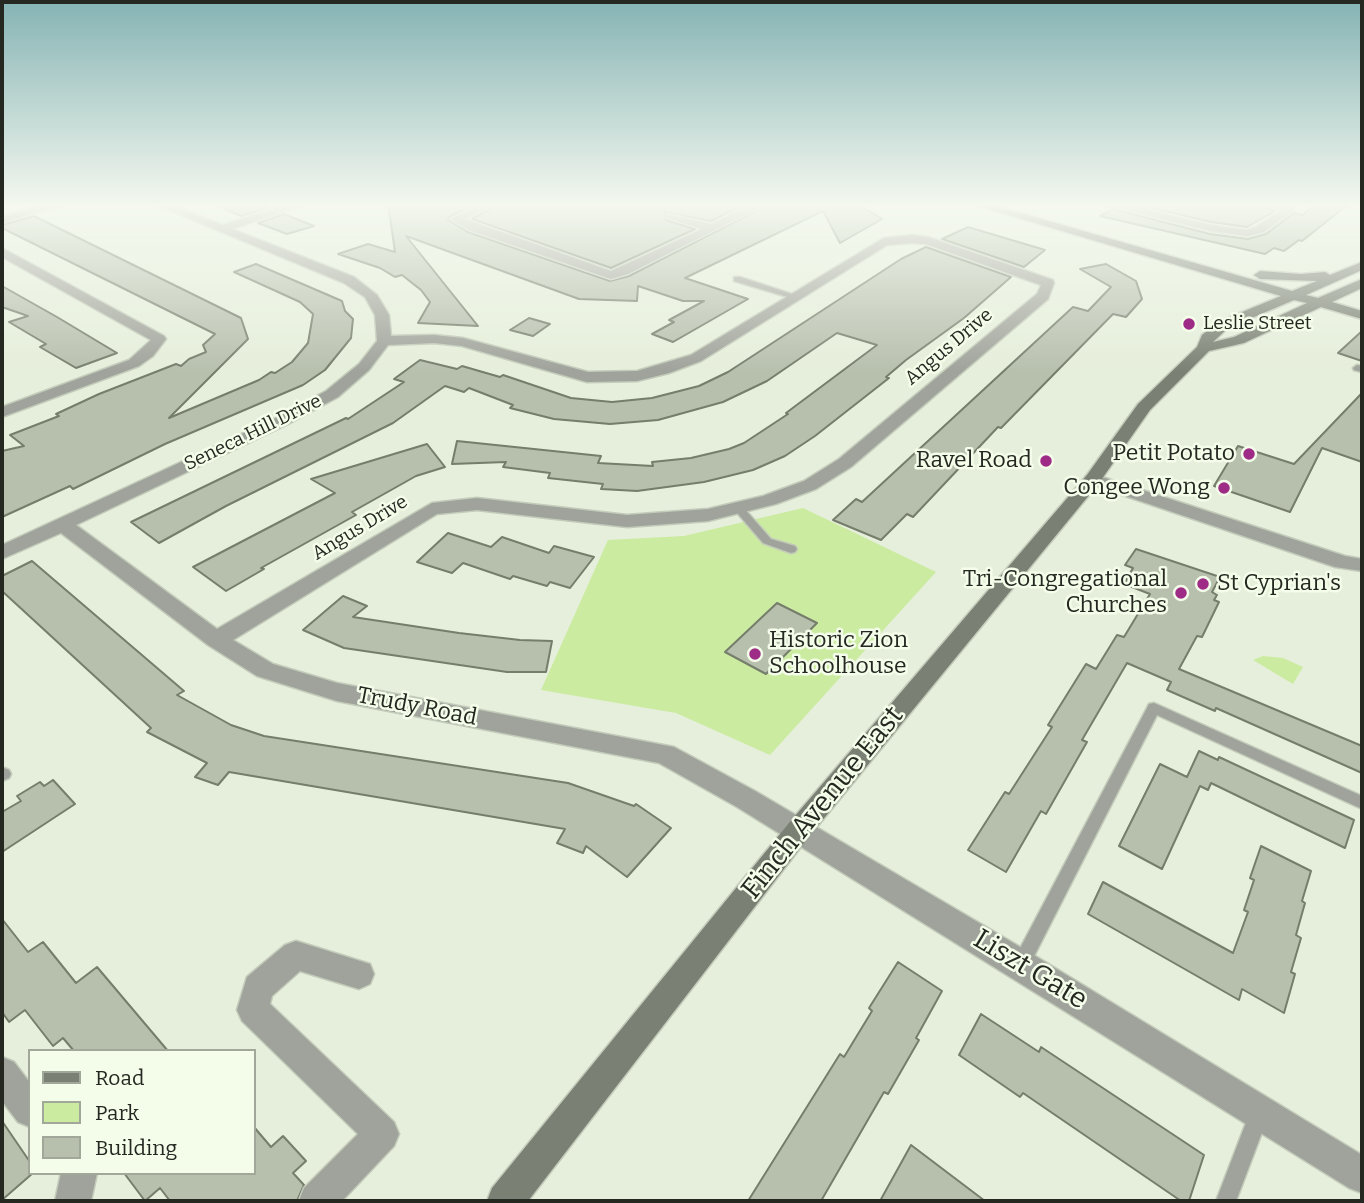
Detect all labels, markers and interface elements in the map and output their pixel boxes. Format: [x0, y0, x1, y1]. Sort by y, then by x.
street label: Angus Drive [901, 304, 997, 390]
place label: Leslie Street [1203, 313, 1312, 335]
marker: Leslie Street [1181, 316, 1197, 332]
street label: Seneca Hill Drive [181, 390, 325, 476]
place label: Petit Potato [1113, 440, 1235, 468]
marker: Petit Potato [1241, 446, 1257, 462]
place label: Ravel Road [916, 447, 1032, 475]
marker: Ravel Road [1038, 453, 1054, 469]
place label: Congee Wong [1063, 474, 1210, 502]
marker: Congee Wong [1216, 480, 1232, 496]
street label: Angus Drive [308, 491, 412, 565]
place label: Tri-Congregational Churches [963, 566, 1167, 620]
place label: St Cyprian's [1217, 570, 1341, 598]
marker: St Cyprian's [1195, 576, 1211, 592]
marker: Tri-Congregational Churches [1173, 585, 1189, 601]
place label: Historic Zion Schoolhouse [769, 627, 908, 681]
marker: Historic Zion Schoolhouse [747, 646, 763, 662]
street label: Trudy Road [355, 682, 479, 732]
street label: Finch Avenue East [735, 700, 911, 906]
street label: Liszt Gate [967, 923, 1093, 1017]
legend [28, 1049, 256, 1175]
text: Road [95, 1065, 144, 1091]
text: Park [95, 1100, 139, 1126]
text: Building [95, 1135, 177, 1161]

